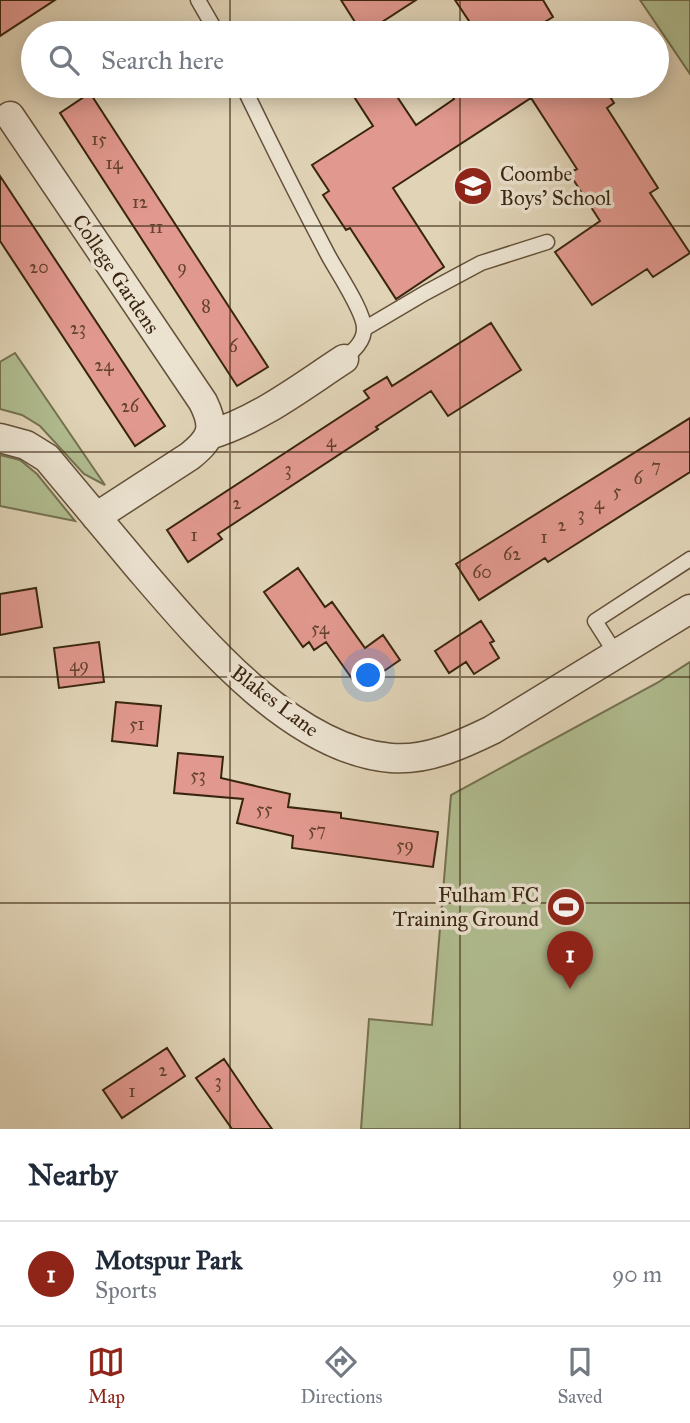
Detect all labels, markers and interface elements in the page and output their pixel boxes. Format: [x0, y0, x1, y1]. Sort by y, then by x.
search box [21, 21, 669, 98]
icon: search [45, 41, 83, 79]
text: Search here [101, 44, 224, 76]
house number: 15 [91, 128, 107, 150]
house number: 14 [105, 152, 124, 174]
place label: Coombe Boys' School [500, 161, 612, 211]
school or university icon: Coombe Boys' School [452, 165, 494, 207]
house number: 12 [132, 191, 148, 213]
street label: College Gardens [67, 209, 165, 339]
house number: 11 [149, 216, 163, 238]
house number: 20 [29, 256, 49, 278]
house number: 9 [177, 256, 187, 278]
house number: 8 [201, 295, 211, 317]
house number: 23 [70, 317, 86, 339]
house number: 6 [228, 335, 238, 357]
house number: 24 [95, 354, 114, 376]
house number: 26 [121, 395, 140, 417]
house number: 4 [326, 430, 337, 452]
house number: 7 [651, 455, 661, 477]
house number: 3 [284, 458, 292, 480]
house number: 6 [633, 467, 643, 489]
house number: 5 [613, 480, 622, 502]
house number: 2 [233, 492, 242, 514]
house number: 4 [594, 492, 605, 514]
house number: 3 [577, 503, 585, 525]
house number: 2 [558, 514, 567, 536]
house number: 1 [190, 524, 198, 546]
house number: 1 [540, 526, 548, 548]
house number: 62 [503, 543, 521, 565]
house number: 60 [472, 561, 492, 583]
house number: 54 [311, 617, 330, 639]
house number: 49 [69, 654, 89, 676]
your location [351, 658, 385, 692]
street label: Blakes Lane [226, 659, 324, 743]
house number: 51 [129, 713, 145, 735]
house number: 53 [190, 764, 206, 786]
house number: 55 [256, 798, 273, 820]
house number: 57 [308, 819, 326, 841]
house number: 59 [396, 834, 414, 856]
place label: Fulham FC Training Ground [393, 882, 539, 932]
sports icon: Fulham FC Training Ground [545, 886, 587, 928]
pin: 1 [547, 931, 593, 989]
house number: 2 [159, 1059, 168, 1081]
house number: 3 [214, 1070, 222, 1092]
house number: 1 [128, 1080, 136, 1102]
text: Nearby [28, 1157, 118, 1193]
text: Motspur Park [95, 1244, 243, 1276]
text: 1 [46, 1260, 56, 1288]
text: 90 m [612, 1260, 662, 1288]
text: Sports [95, 1276, 157, 1304]
tab: Map [87, 1343, 125, 1408]
tab: Directions [300, 1343, 382, 1408]
tab: Saved [557, 1343, 603, 1408]

